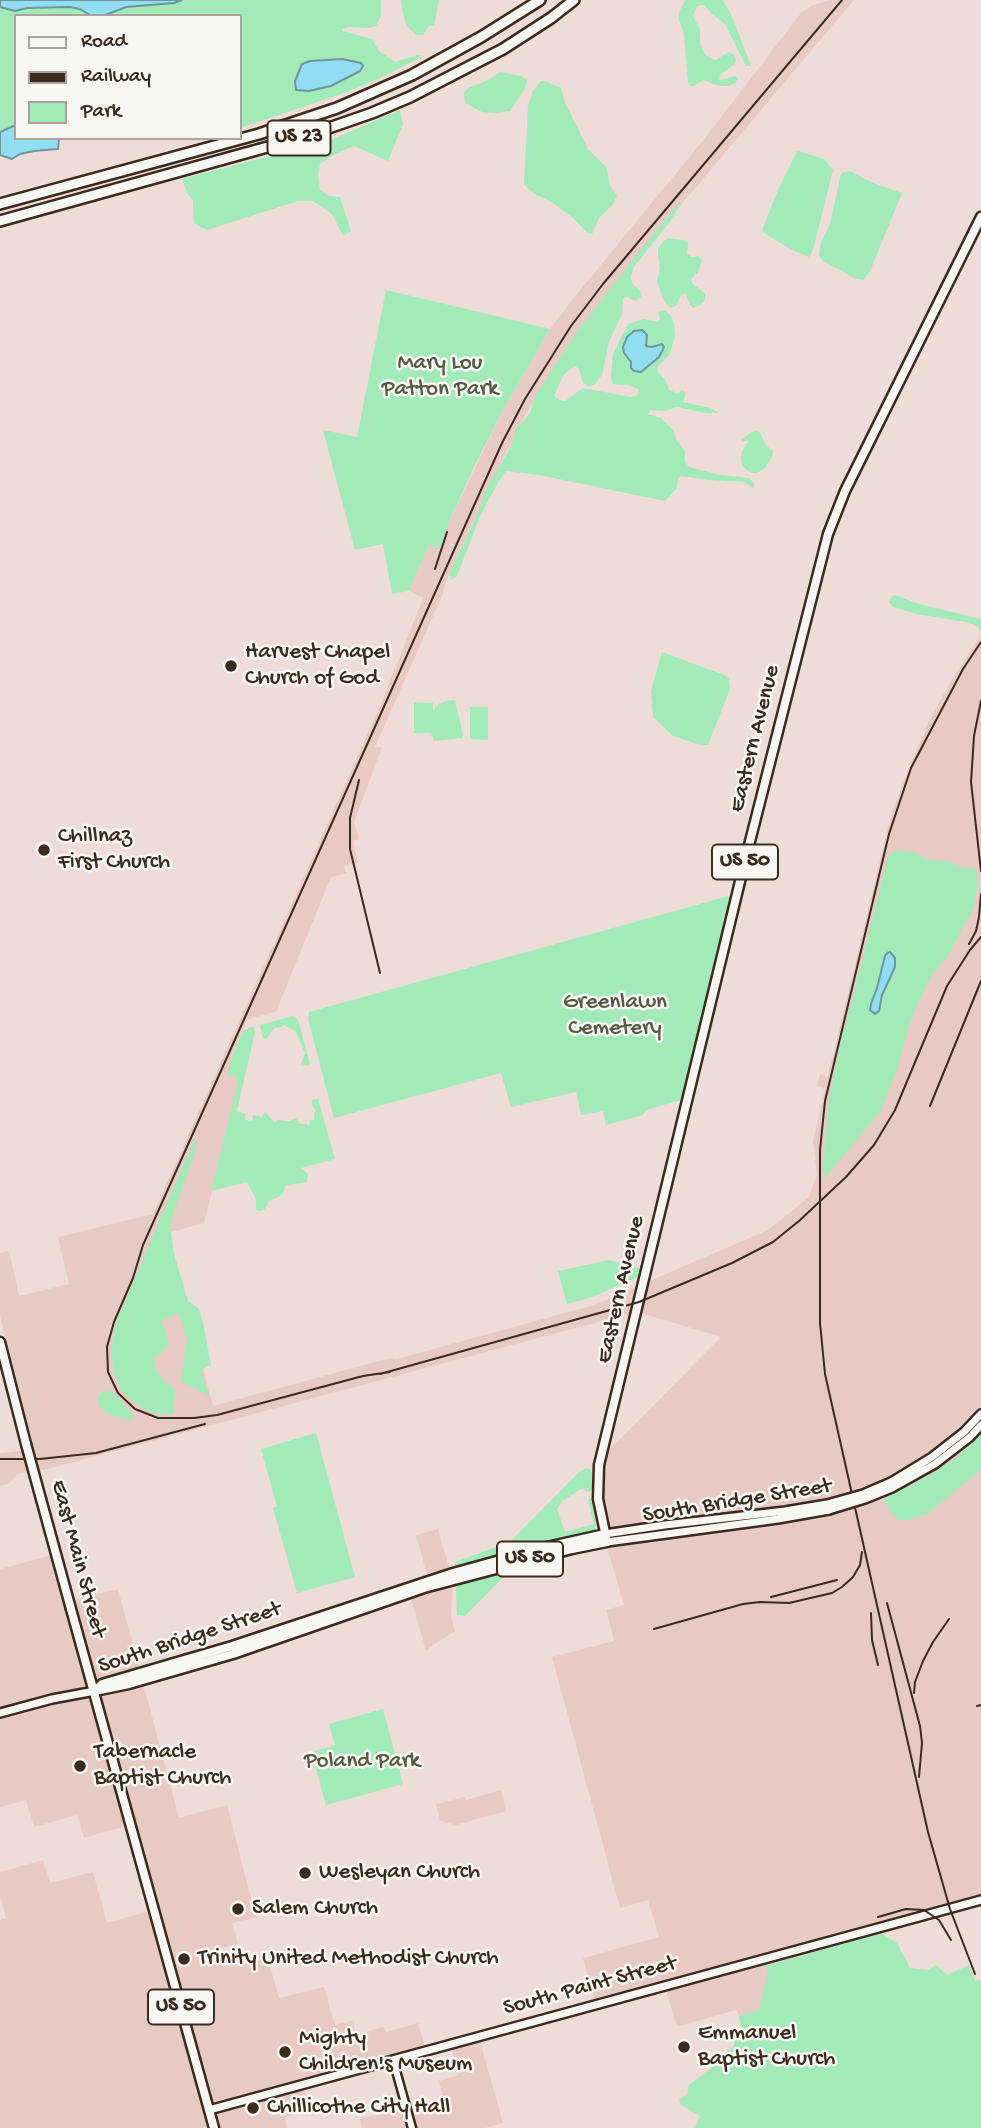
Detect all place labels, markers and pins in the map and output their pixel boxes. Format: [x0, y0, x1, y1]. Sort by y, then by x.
place label: Harvest Chapel Church of God [245, 639, 390, 693]
marker: Harvest Chapel Church of God [223, 658, 239, 674]
place label: Chillnaz First Church [58, 823, 170, 877]
marker: Chillnaz First Church [36, 842, 52, 858]
place label: Tabernacle Baptist Church [94, 1739, 231, 1793]
marker: Tabernacle Baptist Church [72, 1758, 88, 1774]
place label: Wesleyan Church [319, 1859, 480, 1887]
marker: Wesleyan Church [297, 1865, 313, 1881]
place label: Salem Church [252, 1895, 378, 1923]
marker: Salem Church [230, 1901, 246, 1917]
place label: Trinity United Methodist Church [198, 1945, 499, 1973]
marker: Trinity United Methodist Church [176, 1951, 192, 1967]
place label: Emmanuel Baptist Church [698, 2020, 835, 2074]
place label: Mighty Children's Museum [299, 2025, 472, 2079]
marker: Emmanuel Baptist Church [676, 2039, 692, 2055]
marker: Mighty Children's Museum [277, 2044, 293, 2060]
place label: Chillicothe City Hall [267, 2094, 450, 2122]
marker: Chillicothe City Hall [245, 2100, 261, 2116]

